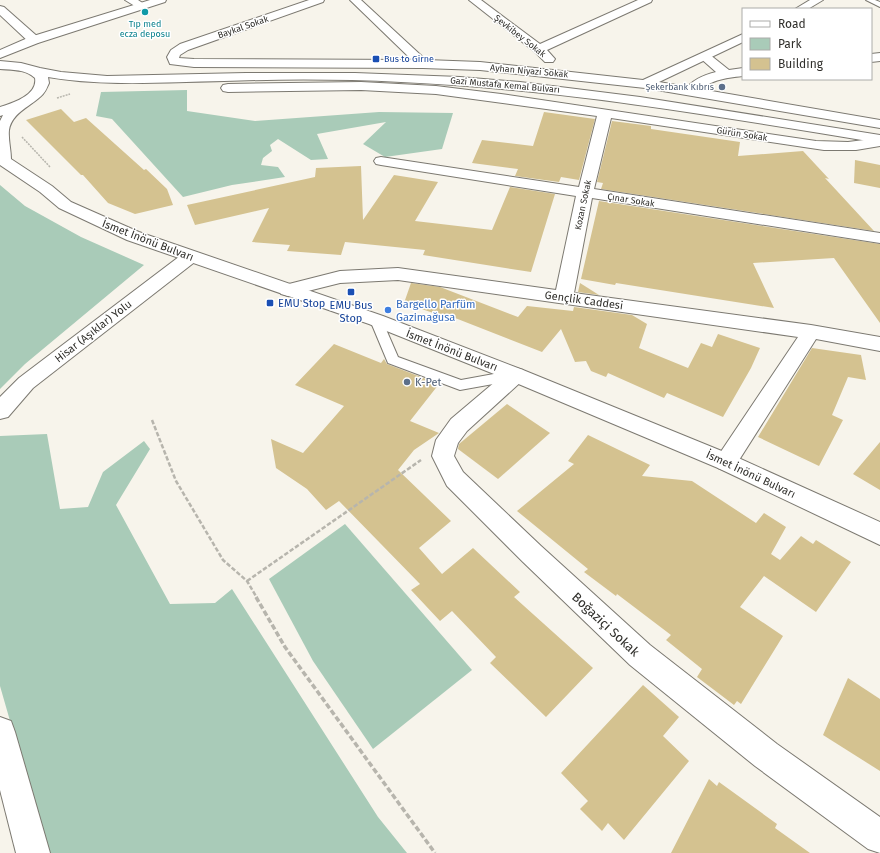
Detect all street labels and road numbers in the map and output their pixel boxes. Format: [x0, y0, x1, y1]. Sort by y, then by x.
street label: Şevkibey Sokak [492, 13, 548, 59]
street label: Baykal Sokak [216, 14, 270, 40]
street label: Ayhan Niyazi Sokak [490, 63, 569, 79]
street label: Gazi Mustafa Kemal Bulvarı [450, 75, 560, 95]
street label: Gürün Sokak [716, 125, 769, 143]
street label: Kozan Sokak [573, 179, 593, 231]
street label: Çınar Sokak [607, 191, 656, 210]
street label: İsmet İnönü Bulvarı [100, 216, 196, 264]
street label: Gençlik Caddesi [544, 289, 624, 312]
street label: Hisar (Aşıklar) Yolu [52, 297, 134, 365]
street label: İsmet İnönü Bulvarı [404, 326, 500, 374]
street label: İsmet İnönü Bulvarı [704, 447, 798, 501]
street label: Boğaziçi Sokak [569, 589, 643, 660]

